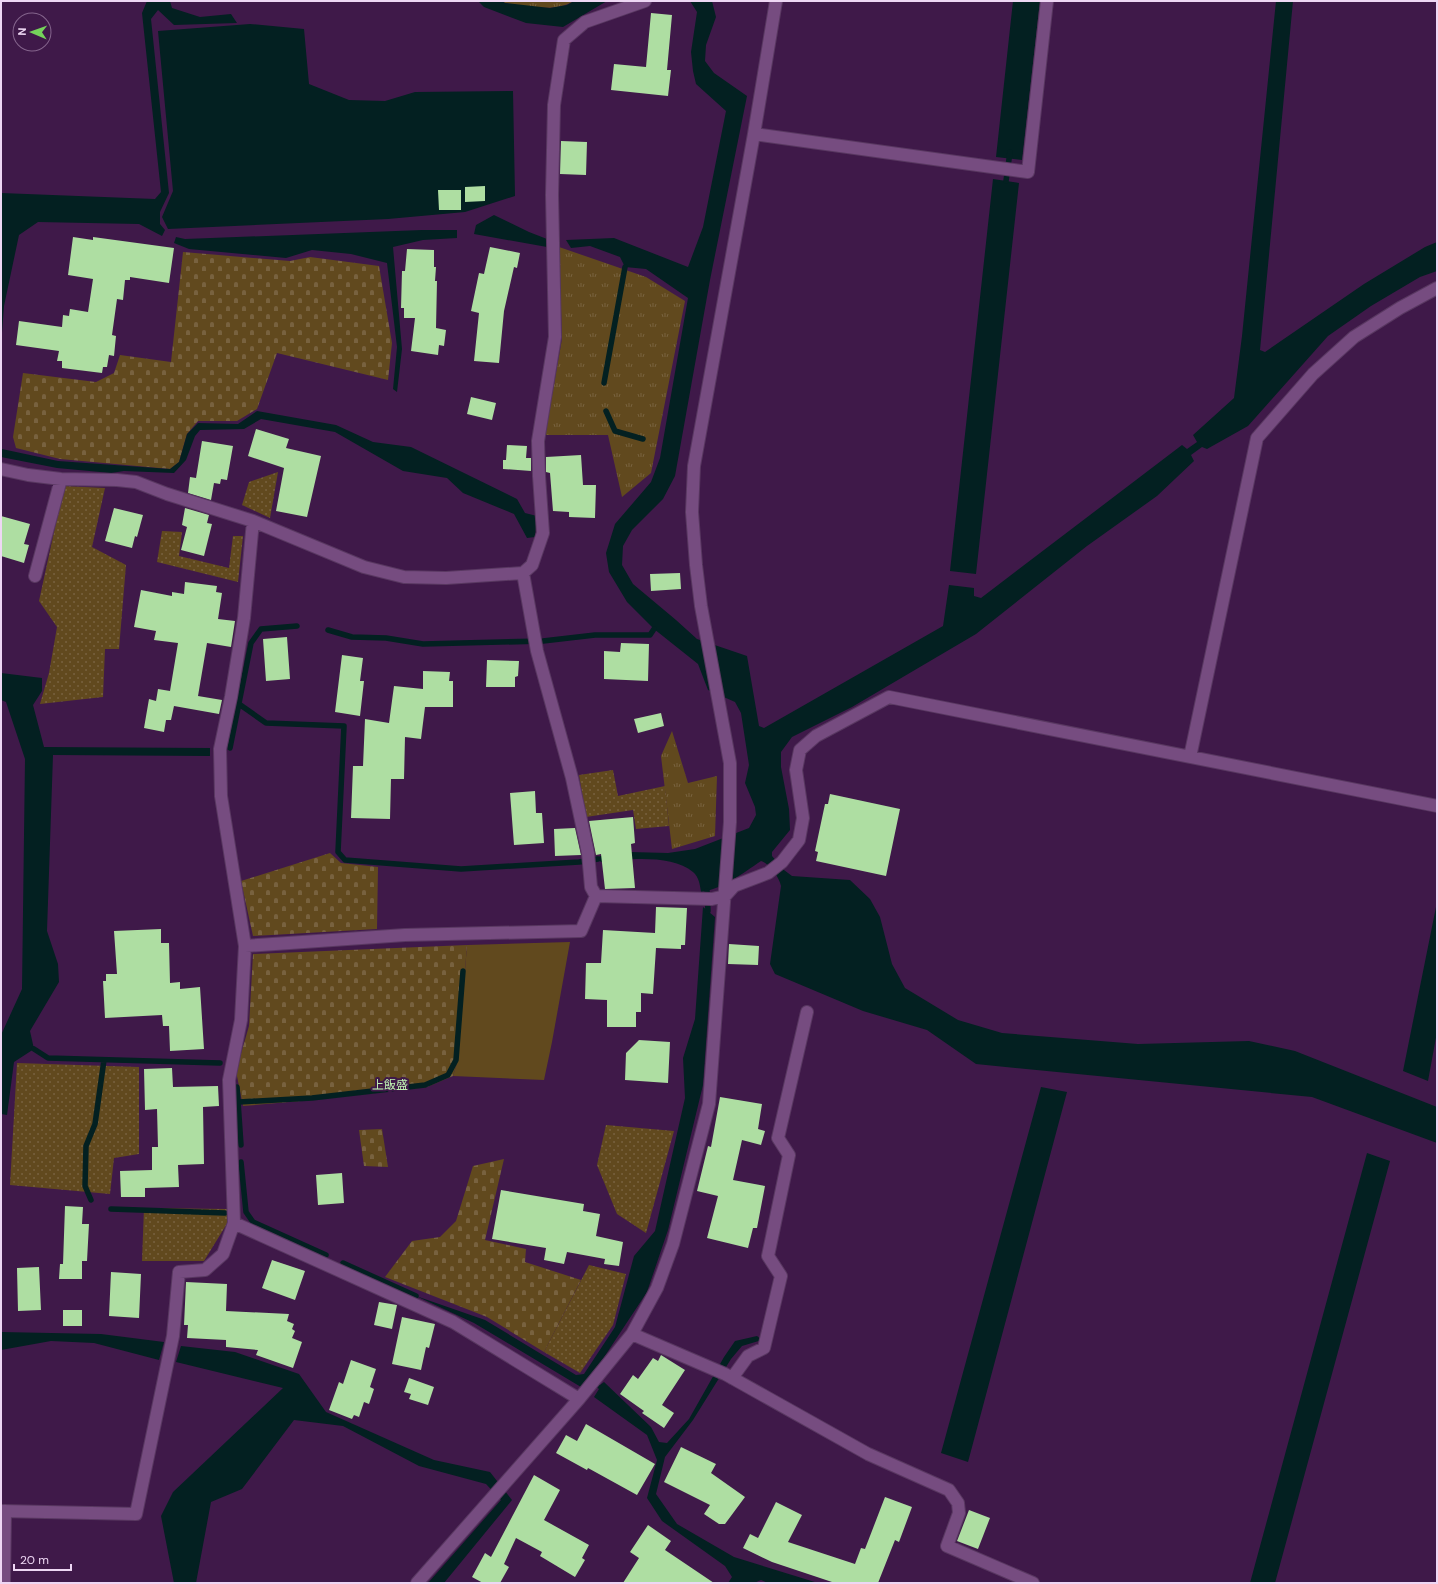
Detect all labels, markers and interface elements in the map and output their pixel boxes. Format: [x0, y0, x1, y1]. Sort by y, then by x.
north arrow [12, 12, 52, 52]
text: N [15, 27, 29, 36]
district label: 上飯盛 [372, 1077, 408, 1093]
scale bar [14, 1546, 71, 1572]
text: 20 m [20, 1552, 49, 1568]

